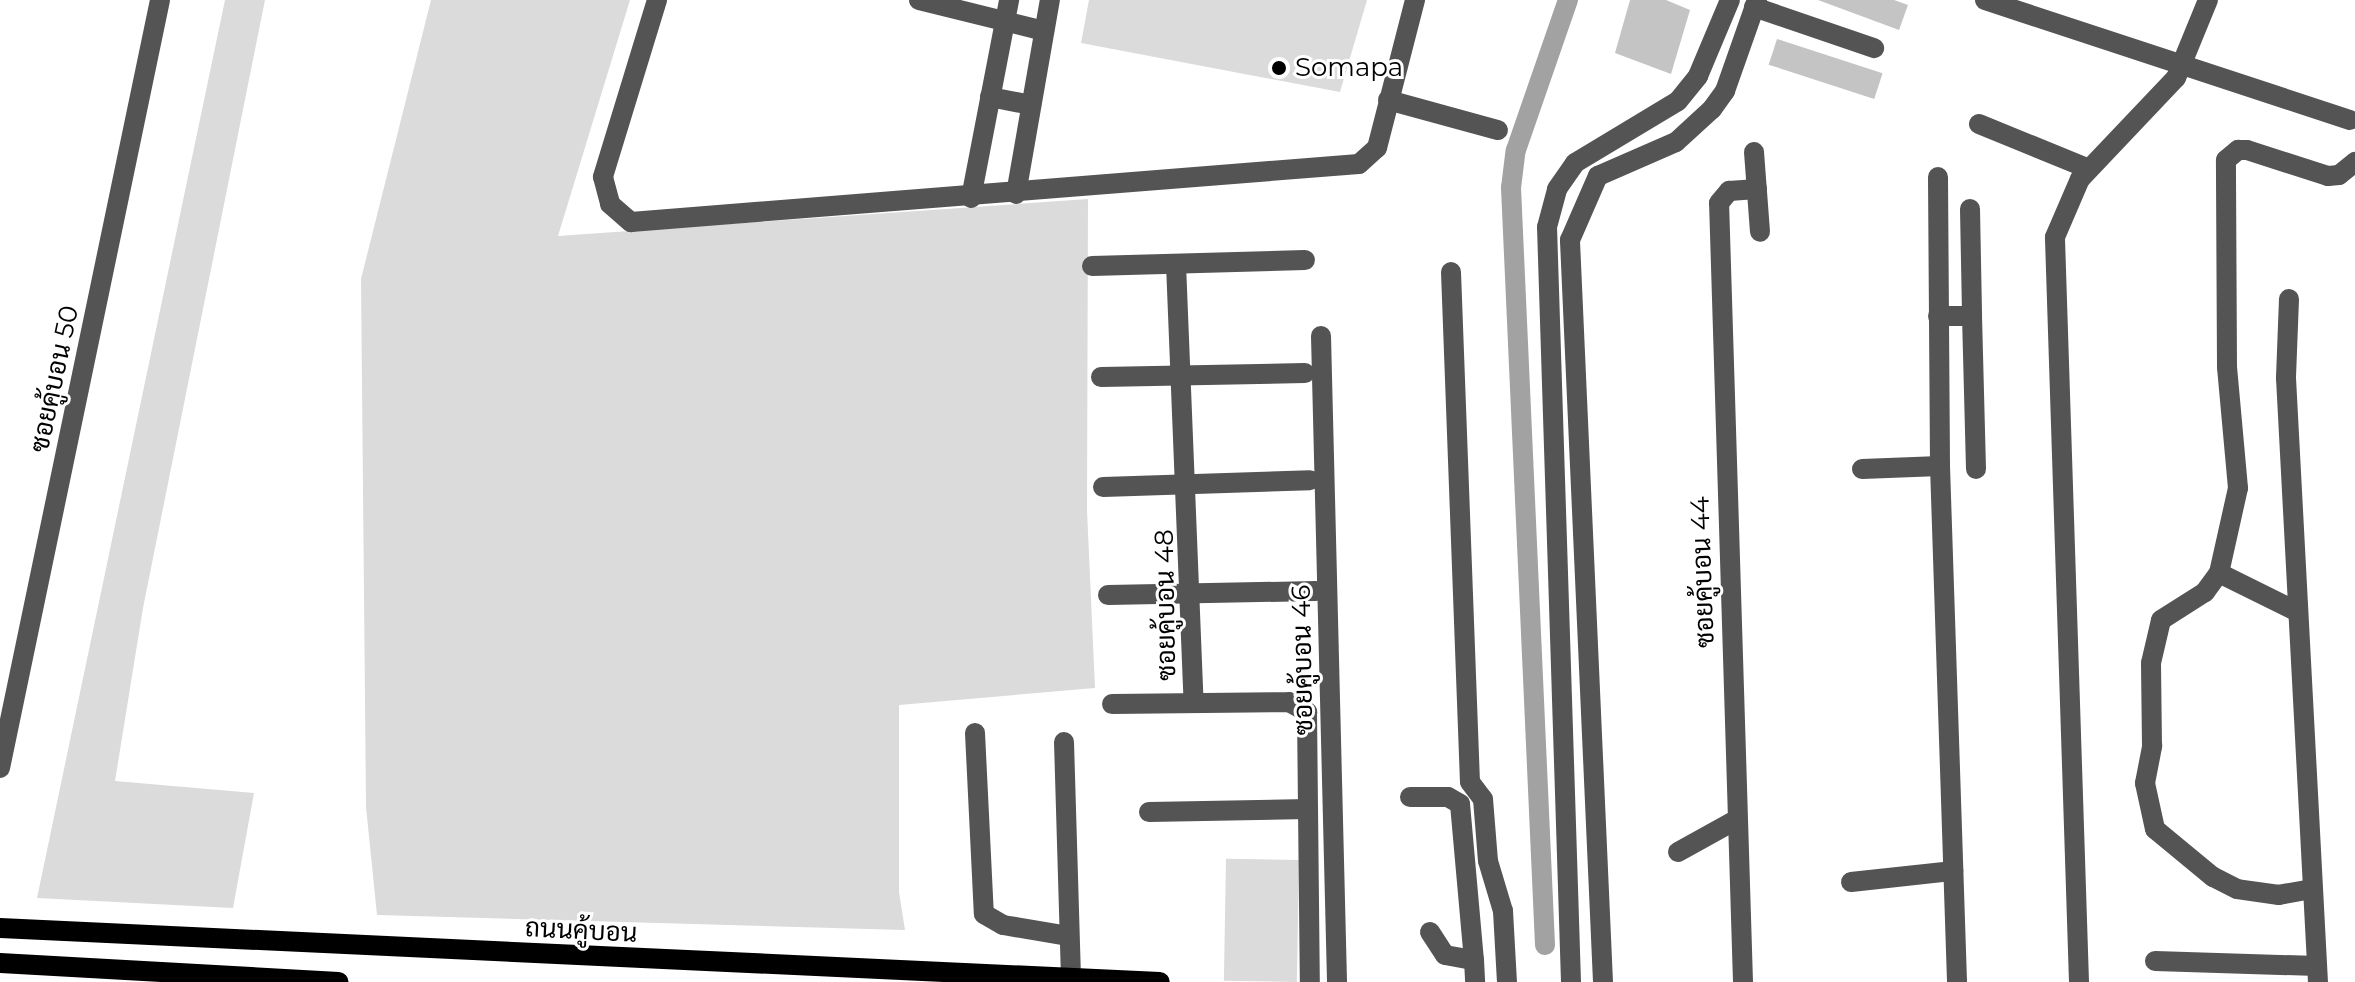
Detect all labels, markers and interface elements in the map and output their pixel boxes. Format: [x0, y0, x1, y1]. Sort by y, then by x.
place label: Somapa [1295, 52, 1403, 84]
marker: Somapa [1270, 59, 1288, 77]
street label: ซอยคู้บอน 50 [24, 303, 86, 455]
street label: ซอยคู้บอน 44 [1685, 496, 1721, 648]
street label: ซอยคู้บอน 48 [1149, 529, 1183, 681]
street label: ซอยคู้บอน 46 [1286, 585, 1320, 735]
street label: ถนนคู้บอน [524, 912, 638, 950]

